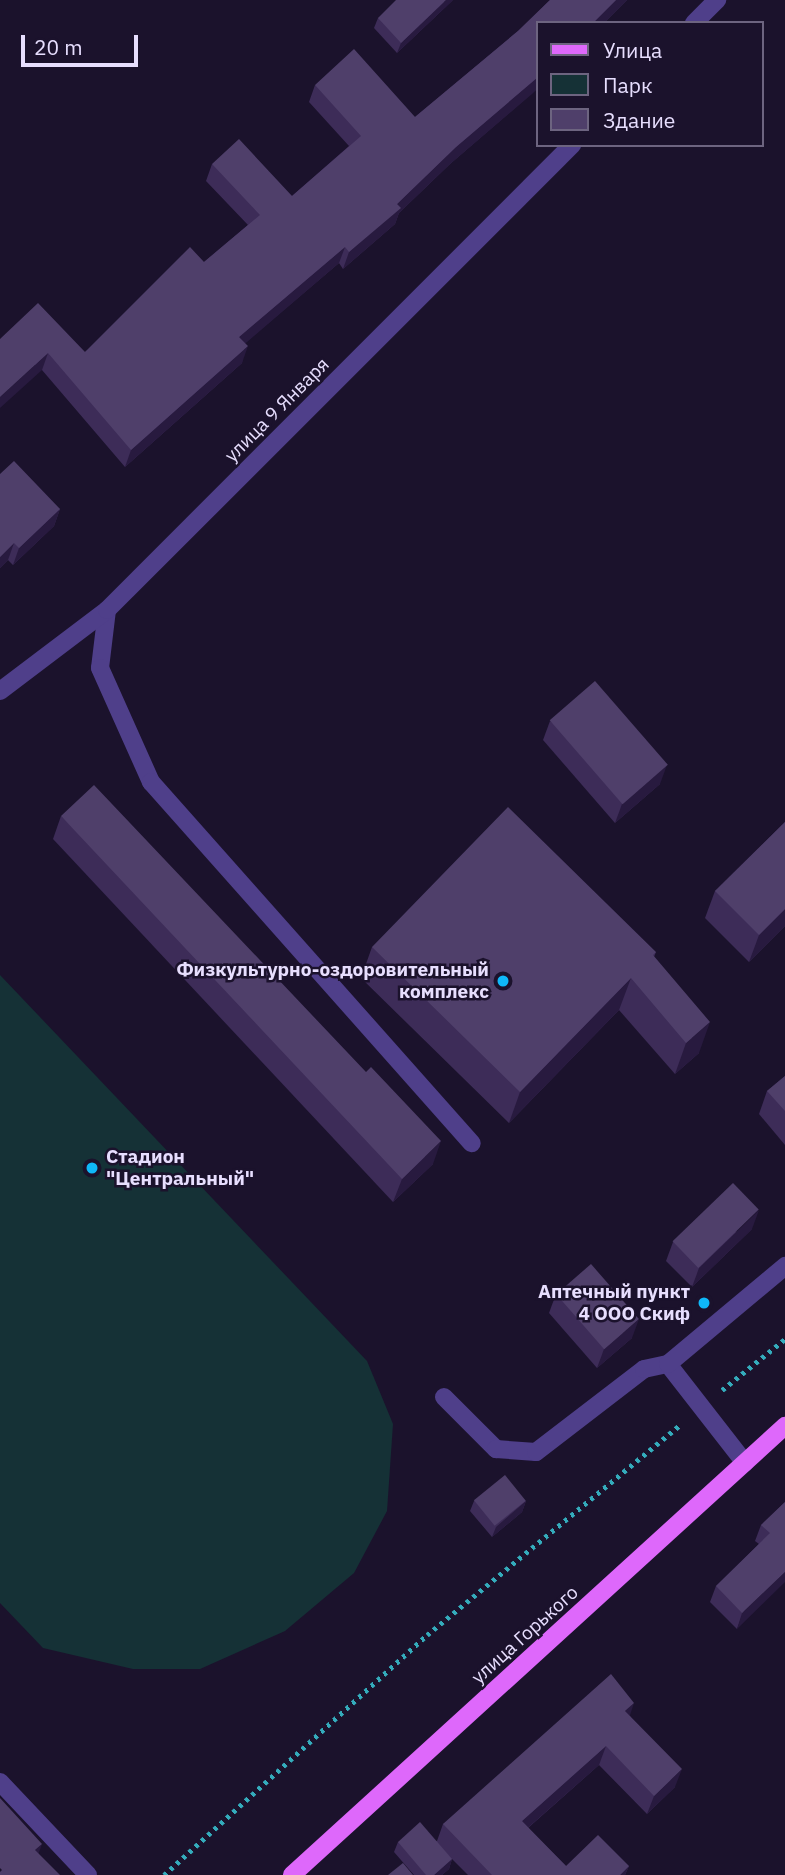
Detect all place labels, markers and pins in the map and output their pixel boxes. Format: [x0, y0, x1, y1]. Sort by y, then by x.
place label: Физкультурно-оздоровительный комплекс [176, 959, 489, 1003]
marker: Физкультурно-оздоровительный комплекс [495, 973, 511, 989]
place label: Стадион "Центральный" [106, 1146, 254, 1190]
marker: Стадион "Центральный" [84, 1160, 100, 1176]
place label: Аптечный пункт 4 ООО Скиф [538, 1281, 690, 1325]
marker: Аптечный пункт 4 ООО Скиф [696, 1295, 712, 1311]

